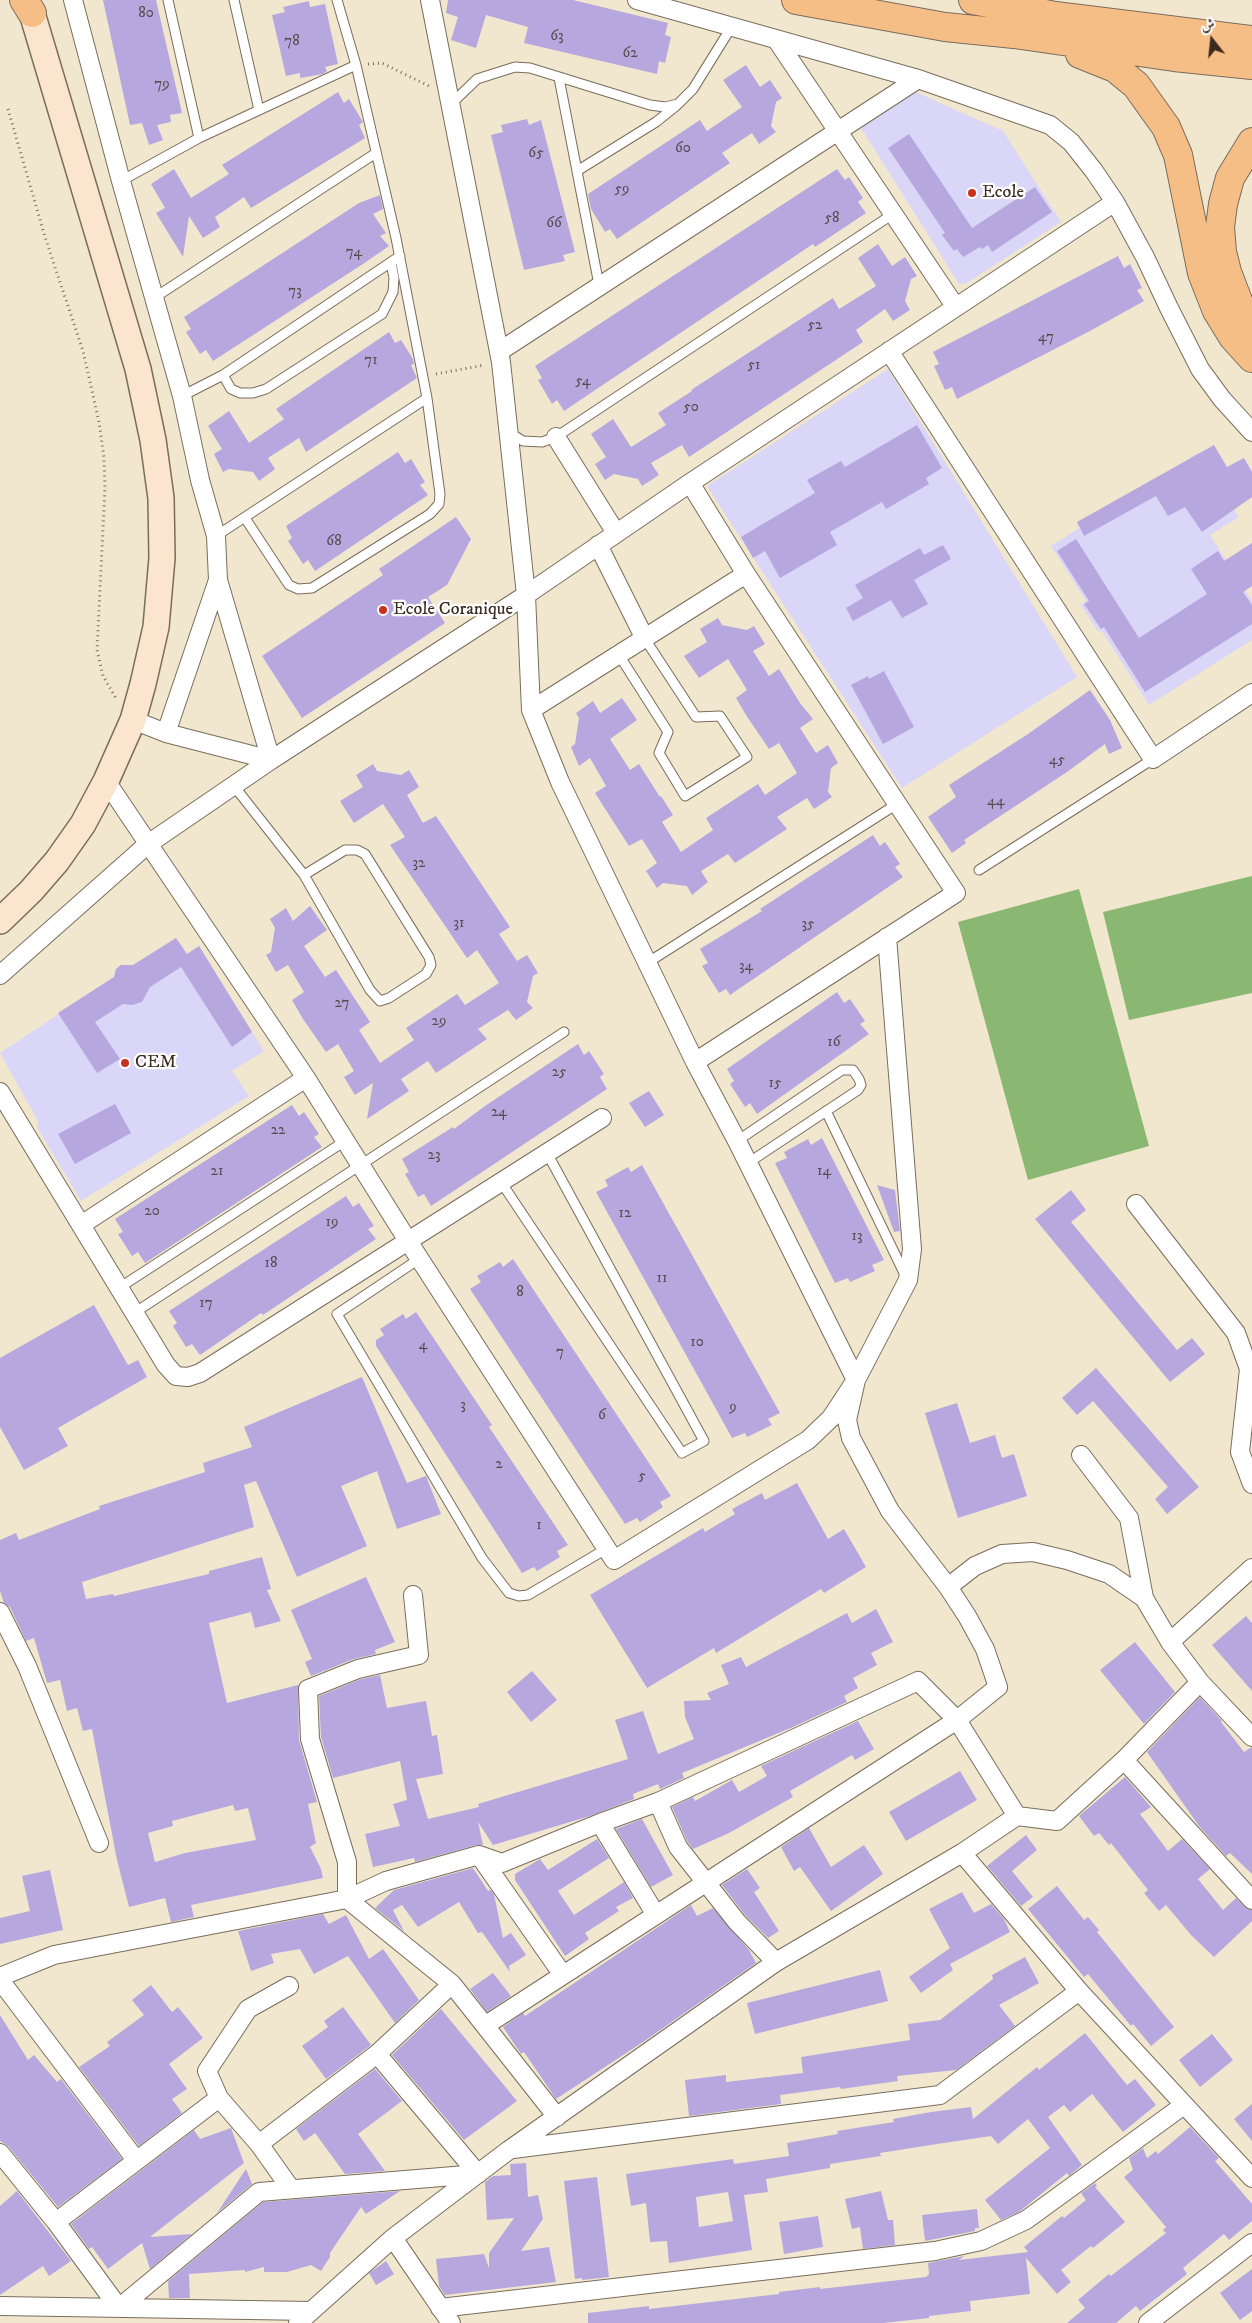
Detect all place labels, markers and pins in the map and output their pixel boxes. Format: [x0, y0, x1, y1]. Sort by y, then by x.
place label: Ecole [982, 182, 1024, 204]
marker: Ecole [966, 187, 978, 199]
place label: Ecole Coranique [393, 599, 513, 621]
marker: Ecole Coranique [377, 604, 389, 616]
place label: CEM [135, 1052, 176, 1074]
marker: CEM [119, 1057, 131, 1069]

